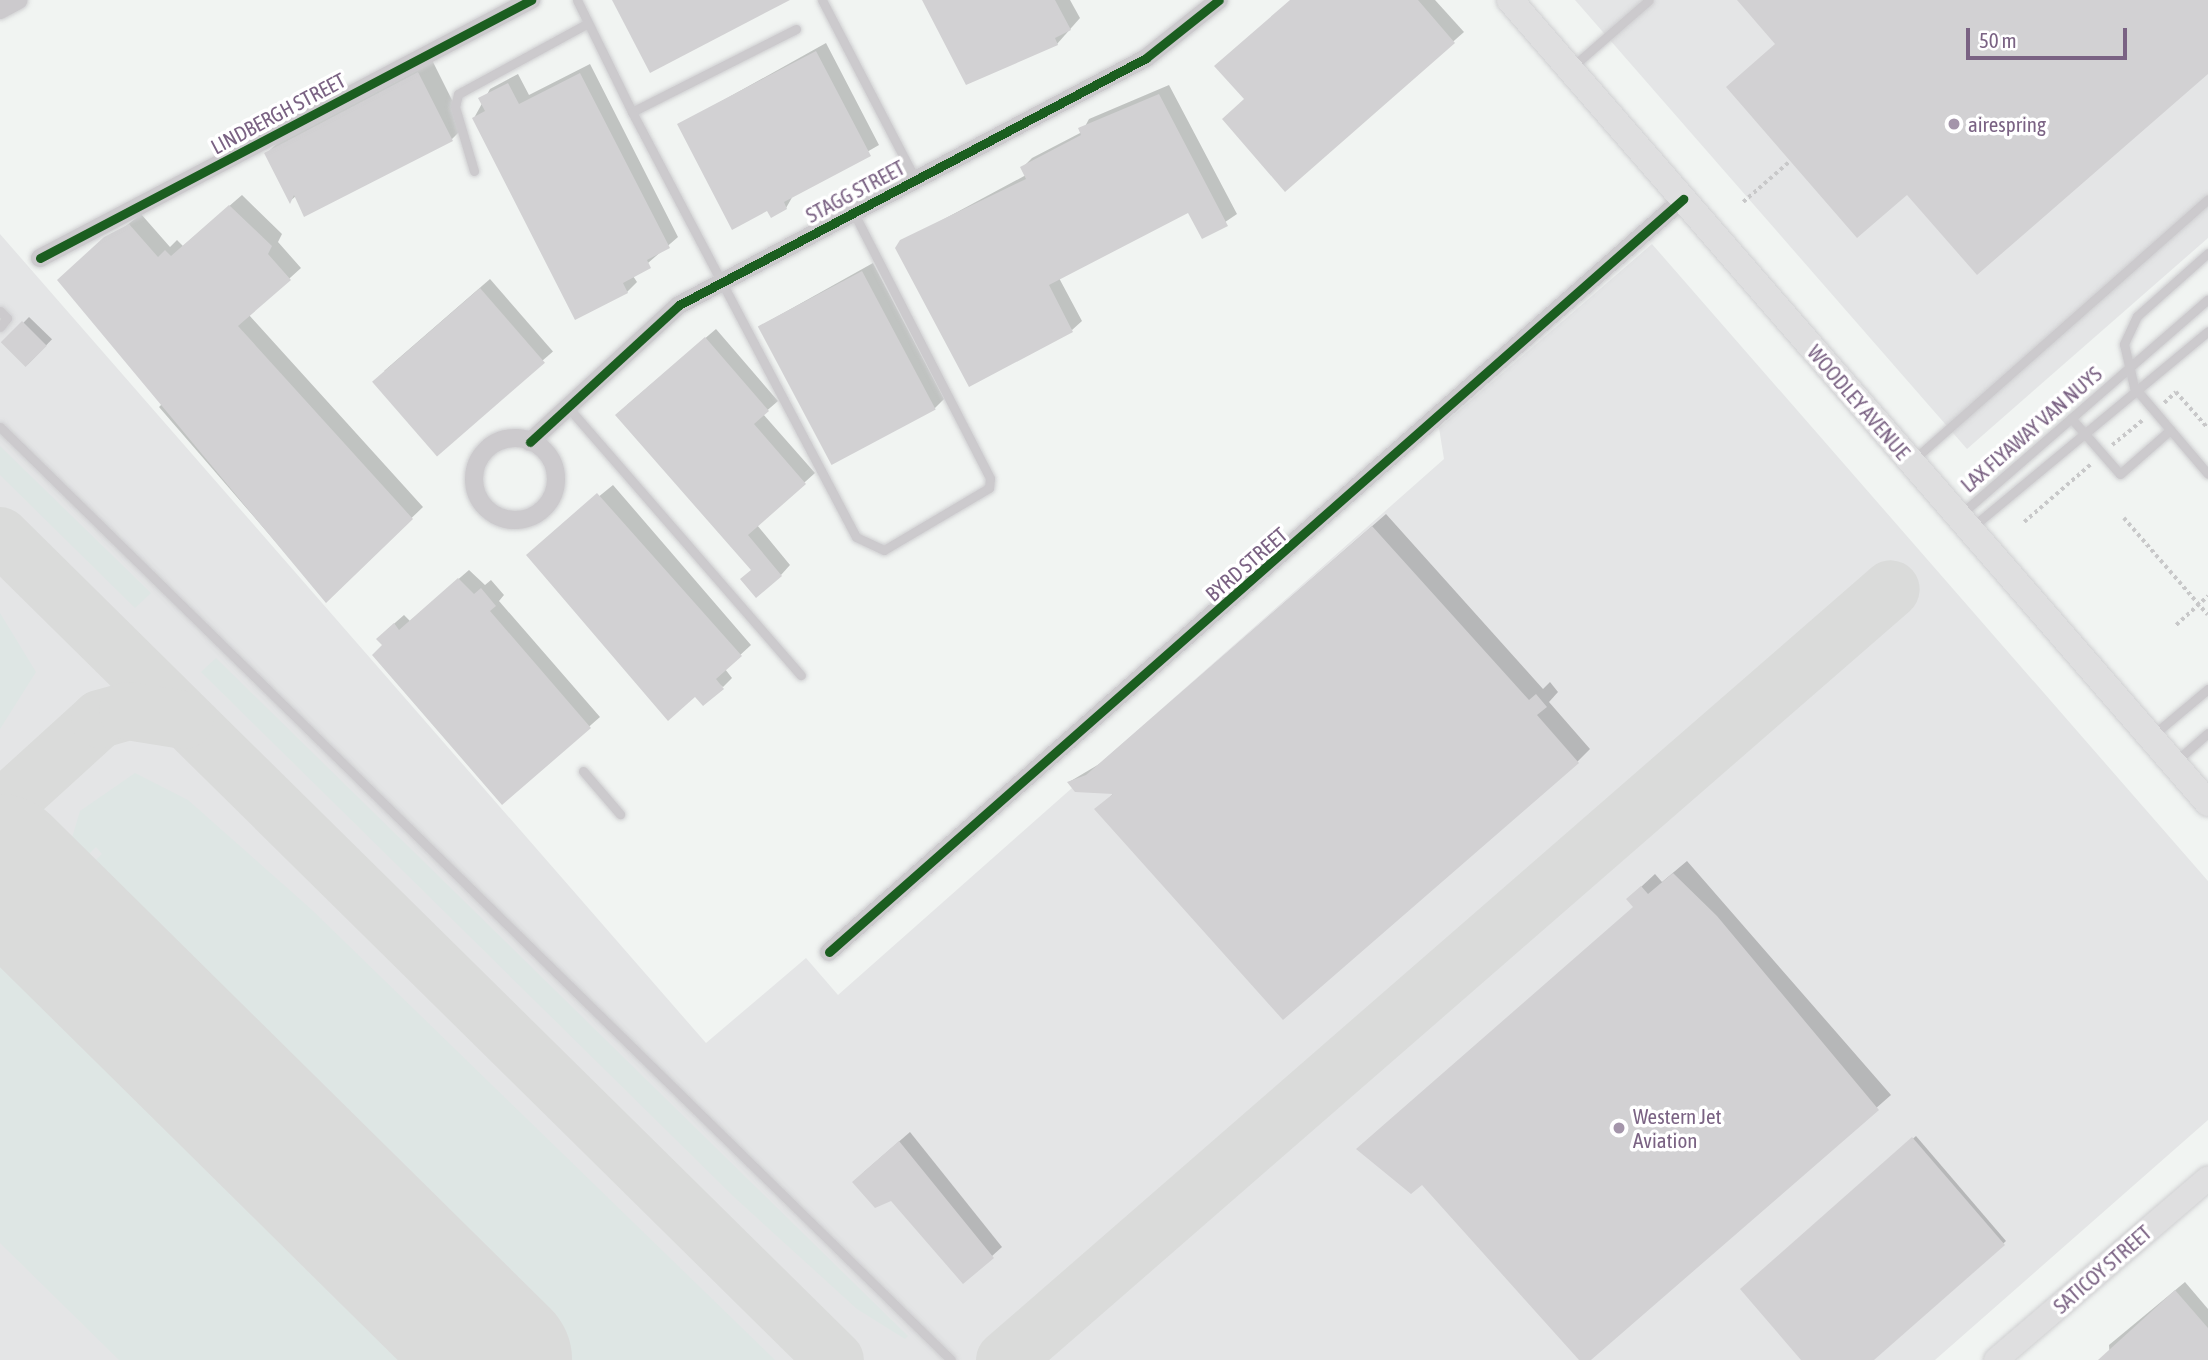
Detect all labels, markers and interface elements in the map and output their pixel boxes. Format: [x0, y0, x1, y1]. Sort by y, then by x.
scale bar [1970, 14, 2131, 58]
text: 50 m [1979, 28, 2017, 52]
street label: LINDBERGH STREET [206, 67, 350, 159]
place label: airespring [1968, 111, 2046, 137]
marker: airespring [1946, 116, 1962, 132]
street label: STAGG STREET [801, 154, 909, 228]
street label: WOODLEY AVENUE [1802, 340, 1916, 464]
street label: LAX FLYAWAY VAN NUYS [1955, 361, 2107, 497]
street label: BYRD STREET [1200, 522, 1292, 606]
place label: Western Jet Aviation [1633, 1103, 1721, 1153]
marker: Western Jet Aviation [1611, 1120, 1627, 1136]
street label: SATICOY STREET [2048, 1220, 2156, 1318]

